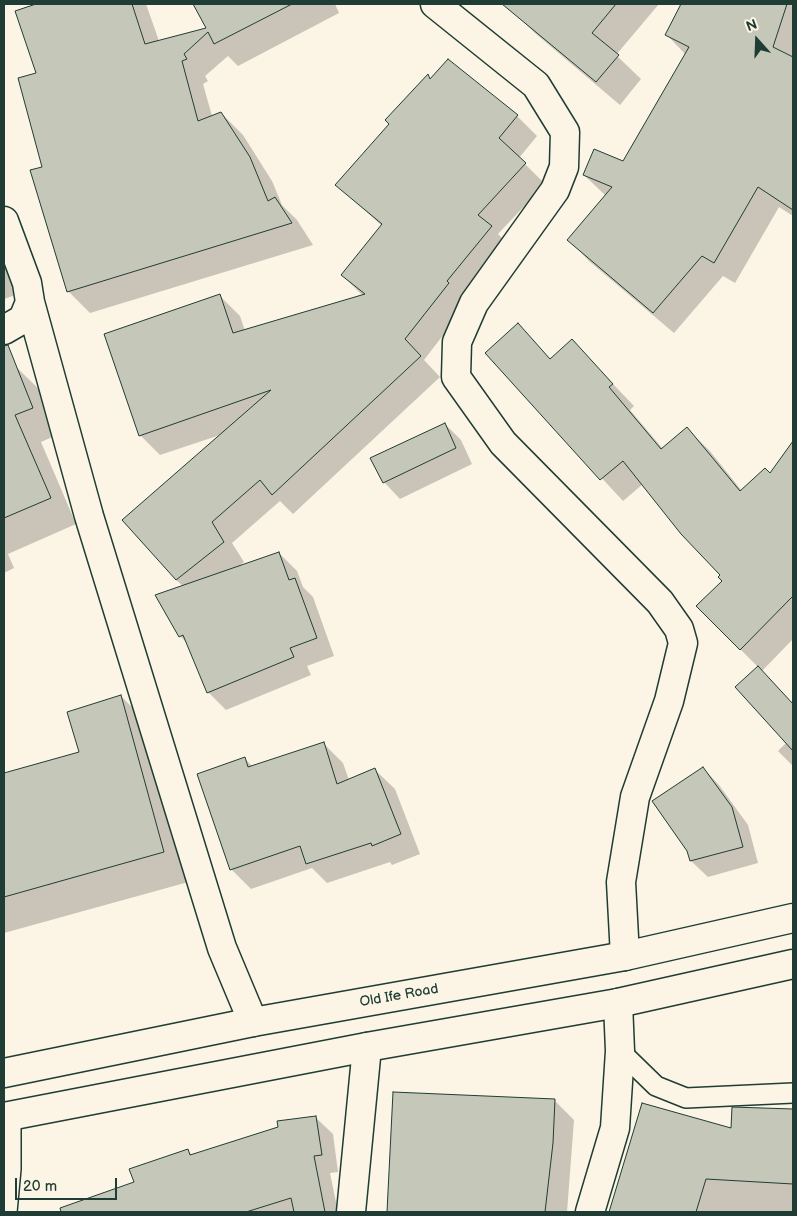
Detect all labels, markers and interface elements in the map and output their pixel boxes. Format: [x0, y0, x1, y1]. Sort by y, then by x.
north arrow [732, 15, 782, 65]
text: N [744, 16, 760, 35]
street label: Old Ife Road [358, 981, 440, 1011]
scale bar [18, 1168, 120, 1200]
text: 20 m [23, 1177, 57, 1196]

